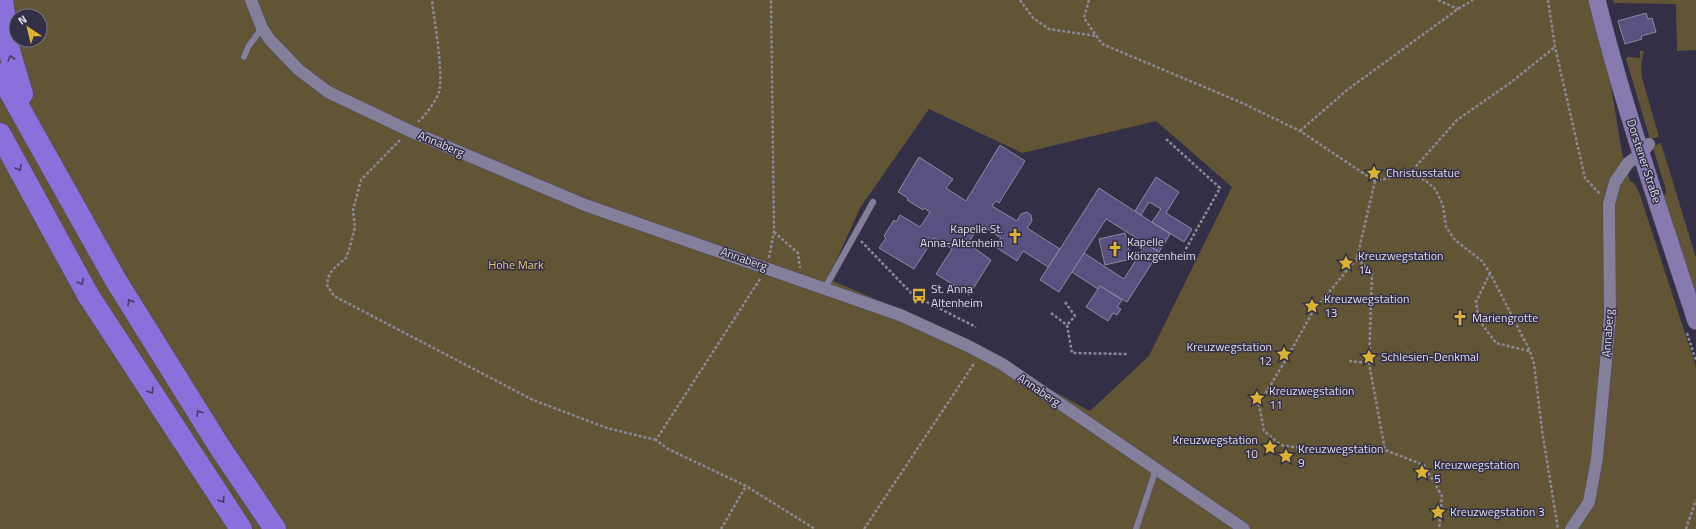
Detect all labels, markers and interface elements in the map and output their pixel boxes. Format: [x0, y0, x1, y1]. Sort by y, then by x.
north arrow [8, 8, 48, 48]
text: N [15, 11, 30, 29]
one-way arrow [7, 54, 16, 61]
street label: Dorstener Straße [1622, 116, 1667, 205]
street label: Annaberg [415, 125, 467, 162]
place label: Christusstatue [1386, 163, 1460, 182]
one-way arrow [14, 164, 21, 171]
place icon: Christusstatue [1365, 164, 1383, 182]
place label: Kapelle St. Anna-Altenheim [920, 219, 1003, 252]
church icon: Kapelle St. Anna-Altenheim [1006, 227, 1024, 245]
place label: Kapelle Könzgenheim [1127, 232, 1196, 265]
church icon: Kapelle Könzgenheim [1106, 240, 1124, 258]
street label: Annaberg [718, 242, 770, 275]
place label: Kreuzwegstation 14 [1358, 246, 1443, 279]
place icon: Kreuzwegstation 14 [1337, 254, 1355, 272]
park label: Hohe Mark [488, 255, 544, 274]
one-way arrow [76, 278, 84, 285]
place label: St. Anna Altenheim [931, 279, 983, 312]
bus stop icon: St. Anna Altenheim [910, 287, 928, 305]
place label: Kreuzwegstation 13 [1324, 289, 1409, 322]
place icon: Kreuzwegstation 13 [1303, 297, 1321, 315]
one-way arrow [127, 299, 135, 306]
place label: Mariengrotte [1472, 308, 1538, 327]
street label: Annaberg [1596, 308, 1619, 358]
church icon: Mariengrotte [1451, 309, 1469, 327]
place label: Kreuzwegstation 12 [1187, 337, 1272, 370]
place icon: Kreuzwegstation 12 [1275, 345, 1293, 363]
place label: Schlesien-Denkmal [1381, 347, 1479, 366]
place icon: Schlesien-Denkmal [1360, 348, 1378, 366]
street label: Annaberg [1014, 368, 1065, 411]
place label: Kreuzwegstation 11 [1269, 381, 1354, 414]
one-way arrow [146, 387, 153, 394]
place icon: Kreuzwegstation 11 [1248, 389, 1266, 407]
one-way arrow [196, 410, 203, 417]
place label: Kreuzwegstation 10 [1173, 430, 1258, 463]
place icon: Kreuzwegstation 10 [1261, 438, 1279, 456]
place label: Kreuzwegstation 9 [1298, 439, 1383, 472]
place icon: Kreuzwegstation 9 [1277, 447, 1295, 465]
place label: Kreuzwegstation 5 [1434, 455, 1519, 488]
place icon: Kreuzwegstation 5 [1413, 463, 1431, 481]
one-way arrow [217, 496, 225, 503]
place label: Kreuzwegstation 3 [1450, 502, 1545, 521]
place icon: Kreuzwegstation 3 [1429, 503, 1447, 521]

